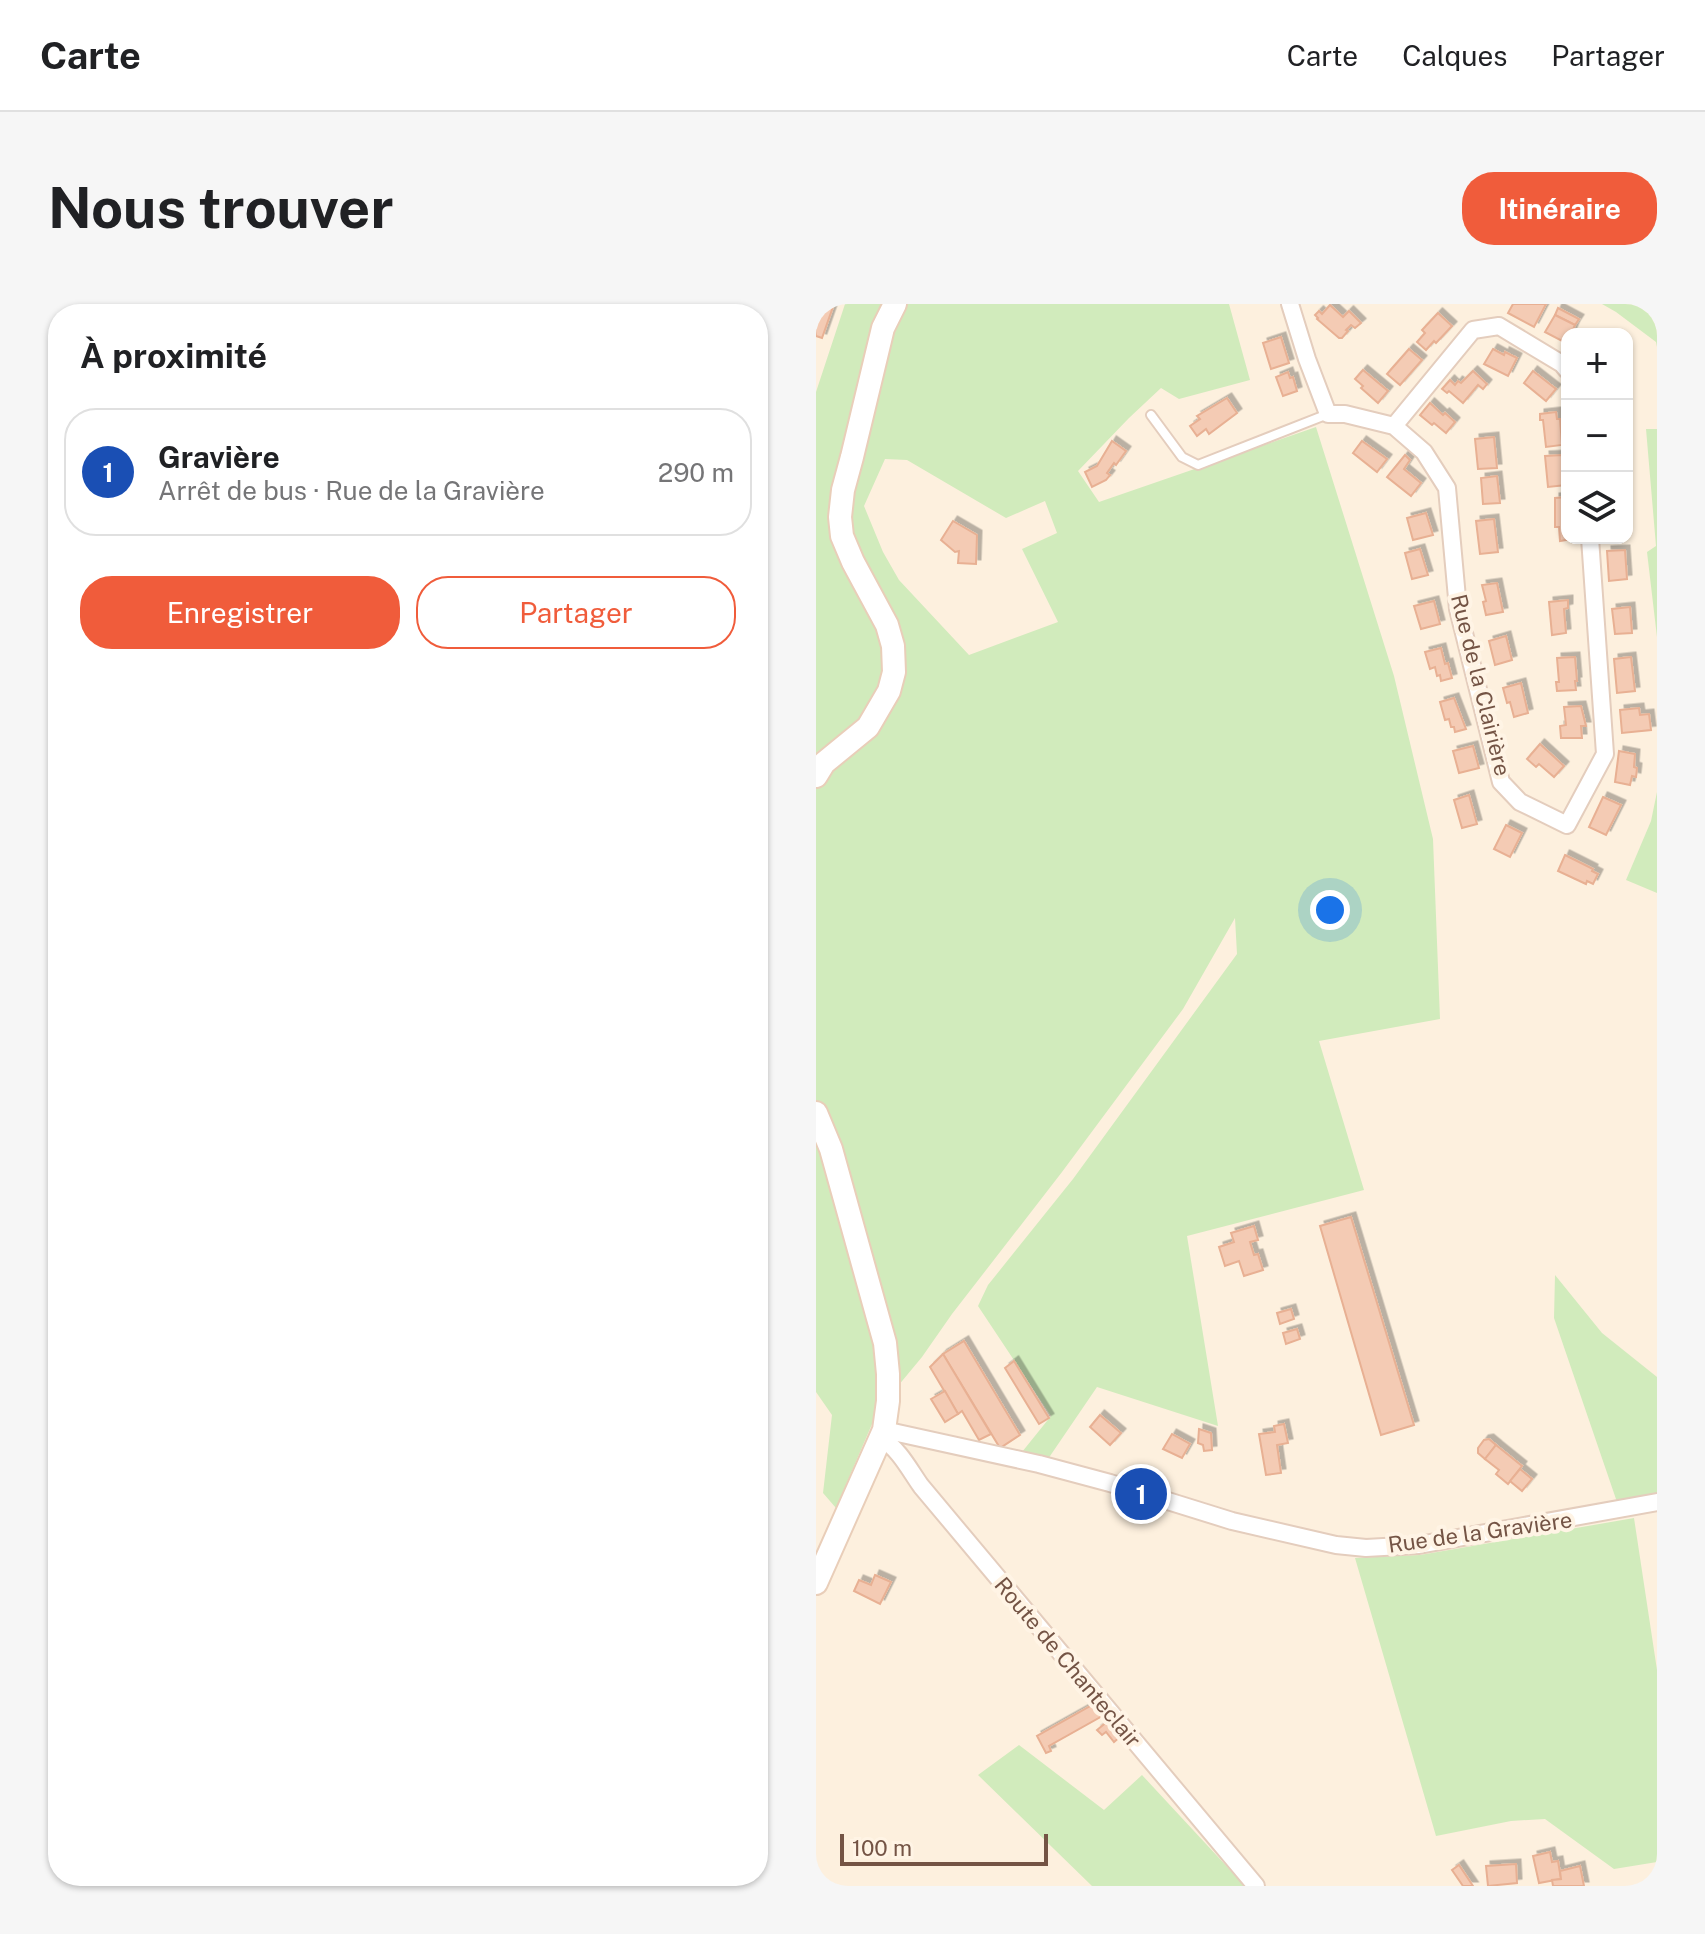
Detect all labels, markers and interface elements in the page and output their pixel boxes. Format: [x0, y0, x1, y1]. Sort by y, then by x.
text: Carte [40, 33, 141, 78]
text: Carte [1287, 39, 1358, 72]
text: Calques [1402, 39, 1507, 72]
text: Partager [1551, 39, 1665, 72]
button: Itinéraire [1462, 172, 1657, 245]
text: Nous trouver [48, 175, 393, 241]
map controls [1561, 328, 1633, 544]
button: + [1561, 328, 1633, 400]
text: À proximité [80, 336, 267, 376]
button: − [1561, 400, 1633, 472]
text: Gravière [158, 439, 280, 475]
text: 1 [102, 457, 114, 488]
text: 290 m [658, 457, 734, 488]
button: layers [1561, 472, 1633, 544]
text: Arrêt de bus · Rue de la Gravière [158, 475, 545, 506]
button: Enregistrer [80, 576, 400, 649]
button: Partager [416, 576, 736, 649]
street label: Rue de la Clairière [1446, 591, 1516, 779]
your location [1310, 890, 1350, 930]
pin: 1 [1115, 1464, 1167, 1524]
street label: Rue de la Gravière [1386, 1506, 1574, 1558]
street label: Route de Chanteclair [989, 1572, 1147, 1752]
scale bar [840, 1830, 1048, 1866]
text: 100 m [852, 1835, 912, 1861]

